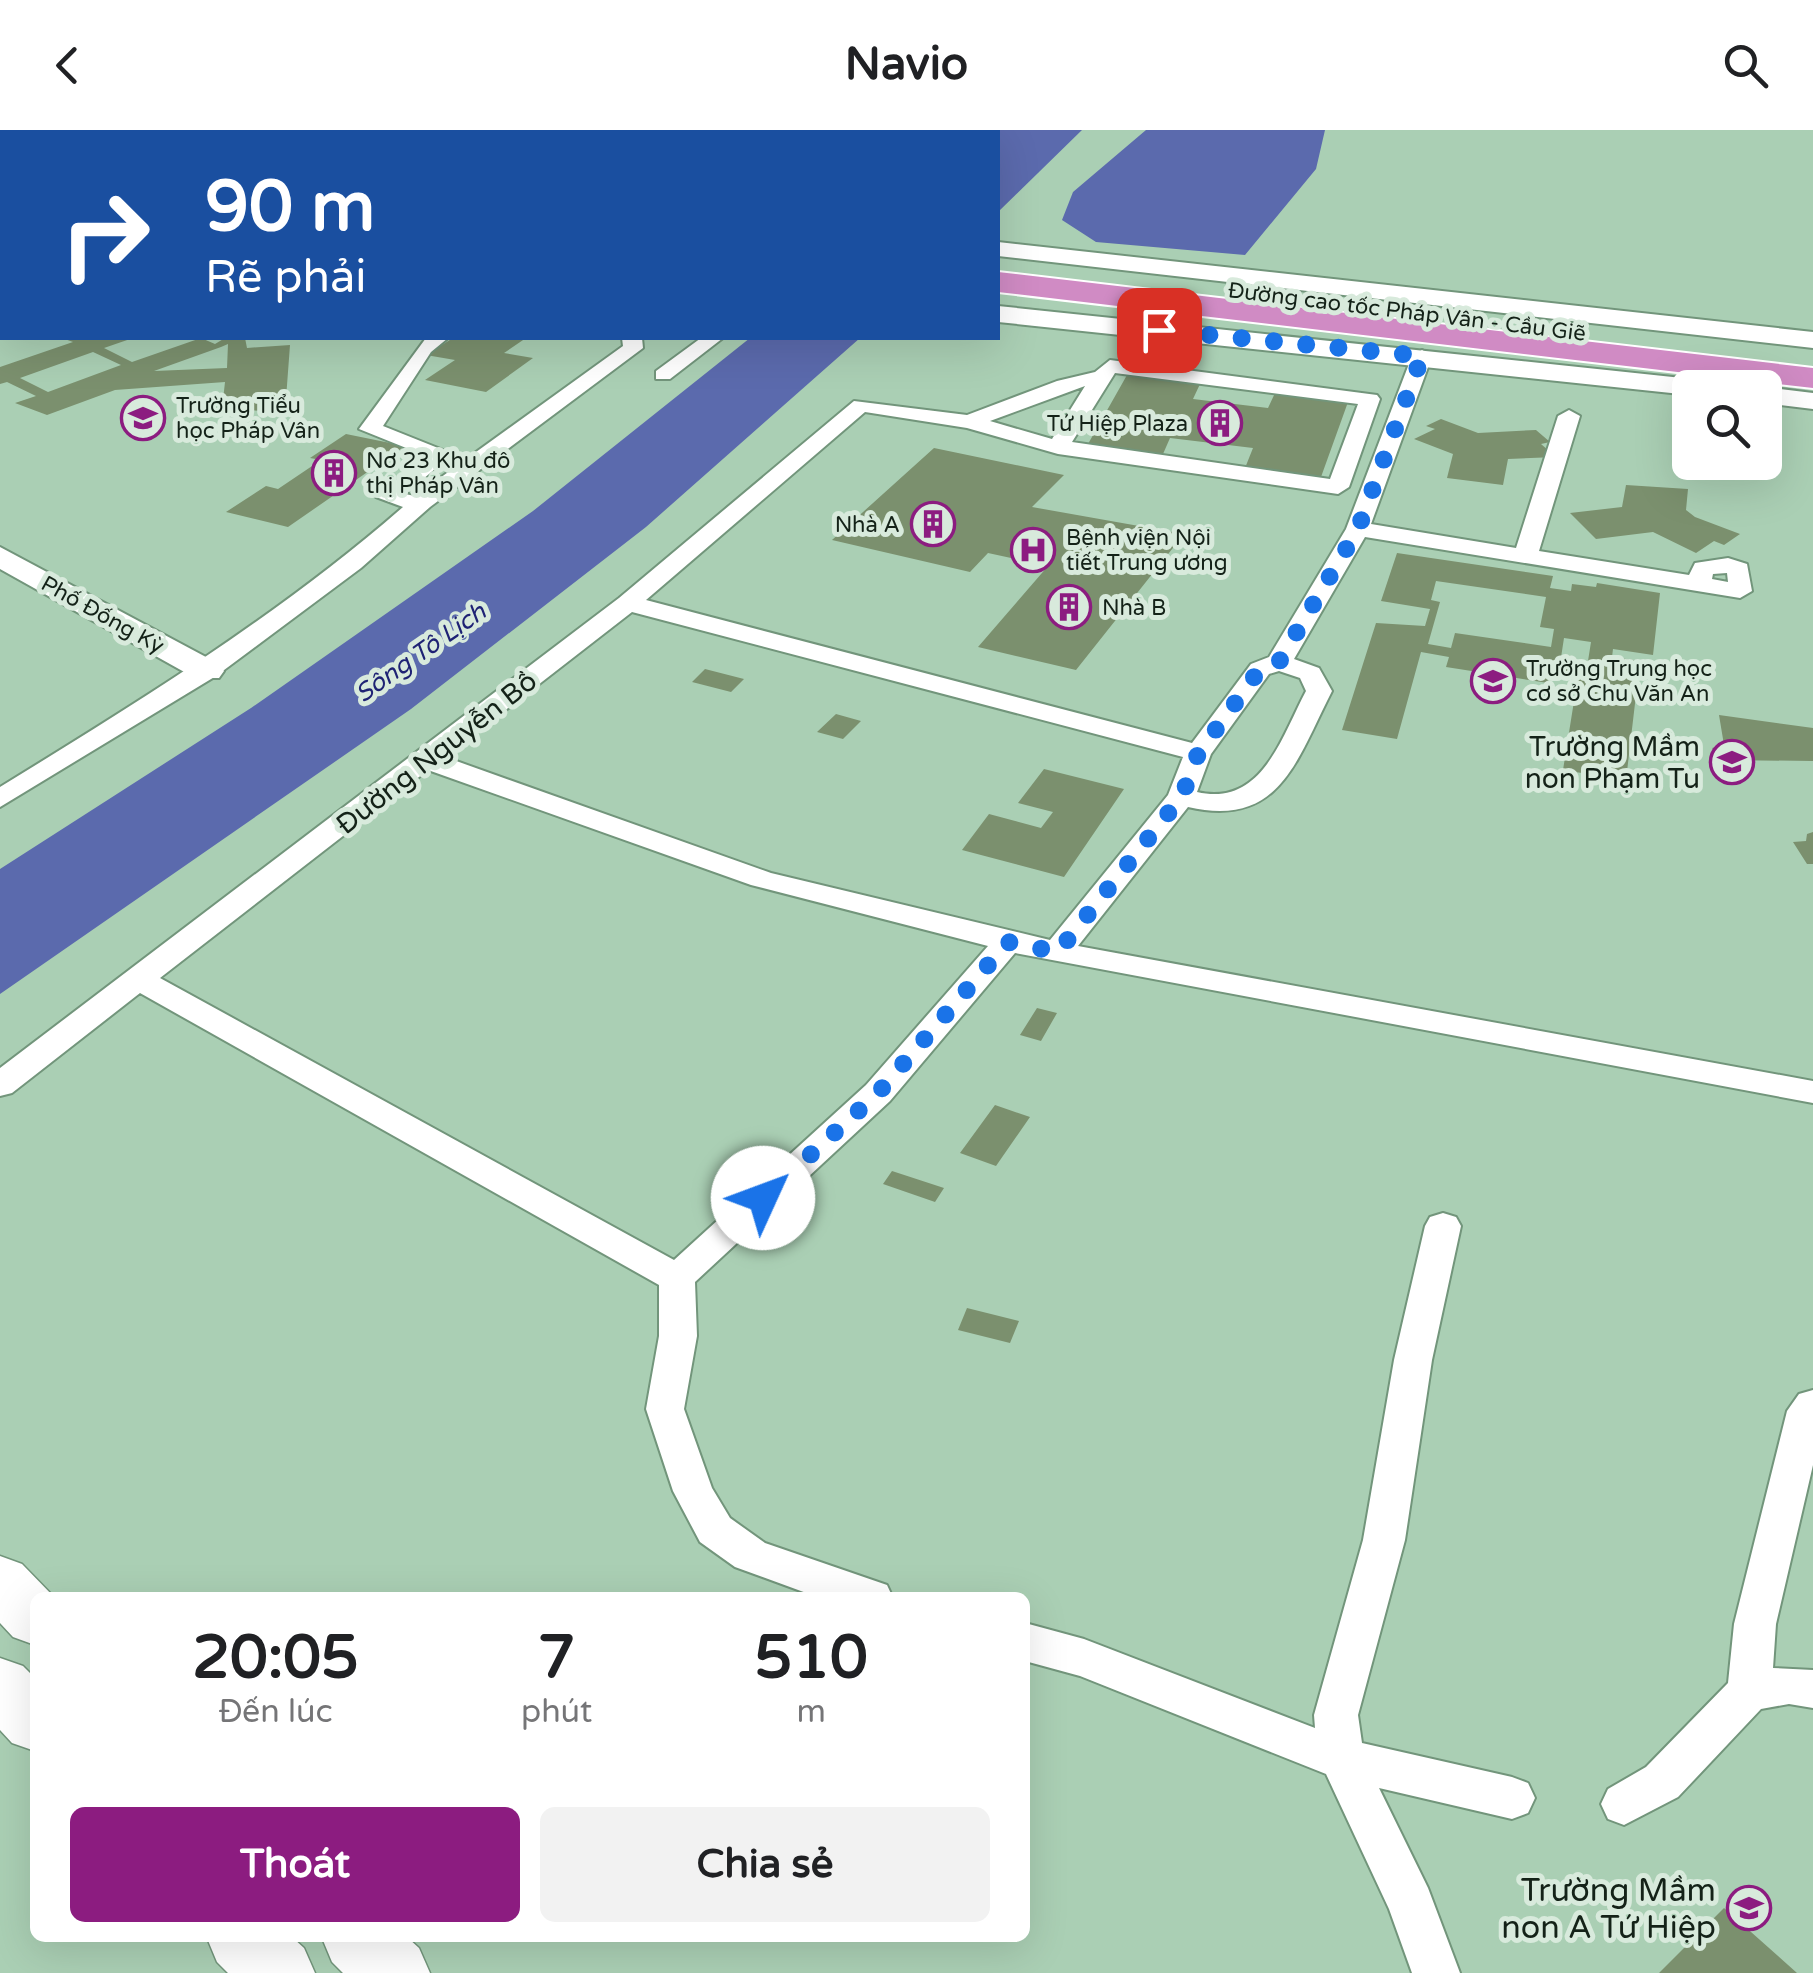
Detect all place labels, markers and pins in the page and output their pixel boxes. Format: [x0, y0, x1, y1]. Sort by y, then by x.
pin [1117, 288, 1202, 373]
place label: Trường Tiểu học Pháp Vân [176, 393, 320, 444]
school or university icon: Trường Tiểu học Pháp Vân [120, 395, 166, 441]
building icon: Tứ Hiệp Plaza [1197, 400, 1243, 446]
place label: Tứ Hiệp Plaza [1047, 411, 1188, 437]
place label: Nơ 23 Khu đô thị Pháp Vân [366, 448, 510, 499]
building icon: Nơ 23 Khu đô thị Pháp Vân [311, 450, 357, 496]
building icon: Nhà A [910, 501, 956, 547]
place label: Nhà A [835, 512, 900, 538]
place label: Bệnh viện Nội tiết Trung ương [1066, 525, 1228, 576]
hospital icon: Bệnh viện Nội tiết Trung ương [1010, 527, 1056, 573]
building icon: Nhà B [1046, 584, 1092, 630]
place label: Nhà B [1102, 595, 1166, 621]
place label: Trường Trung học cơ sở Chu Văn An [1526, 656, 1712, 707]
school or university icon: Trường Trung học cơ sở Chu Văn An [1470, 658, 1516, 704]
place label: Trường Mầm non Phạm Tu [1525, 730, 1700, 796]
school or university icon: Trường Mầm non Phạm Tu [1709, 739, 1755, 785]
place label: Trường Mầm non A Tứ Hiệp [1501, 1872, 1716, 1947]
school or university icon: Trường Mầm non A Tứ Hiệp [1726, 1885, 1772, 1931]

